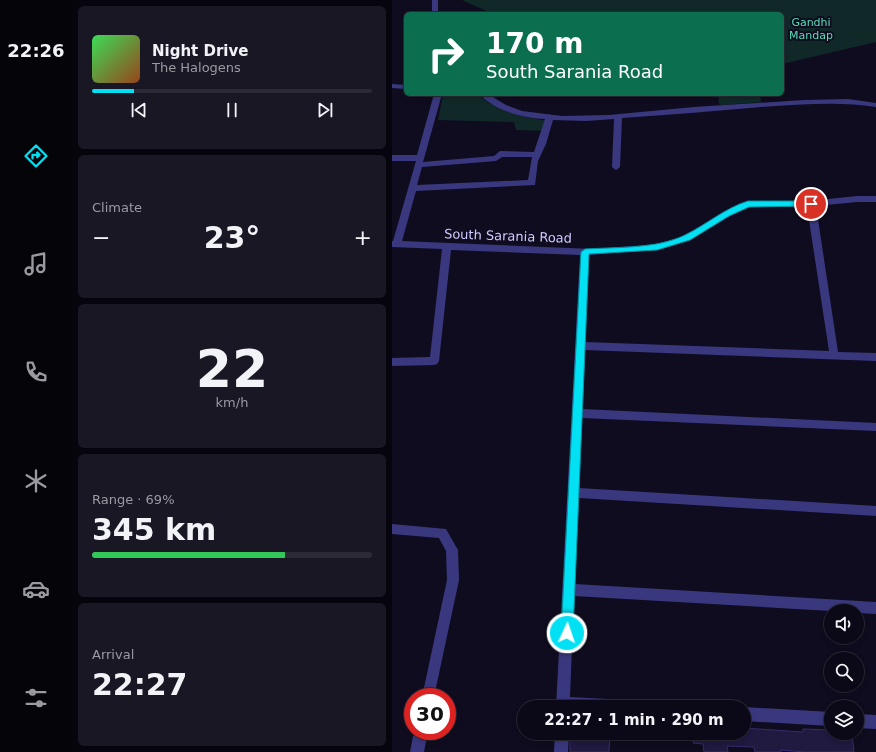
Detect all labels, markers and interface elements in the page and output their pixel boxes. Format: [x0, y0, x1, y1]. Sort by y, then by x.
park label: Gandhi Mandap [789, 16, 833, 42]
text: 170 m [486, 27, 583, 60]
icon: right [420, 28, 472, 80]
text: 22:26 [7, 40, 65, 61]
text: Night Drive [152, 42, 248, 60]
text: The Halogens [152, 60, 241, 75]
text: South Sarania Road [486, 61, 663, 82]
icon: previous [128, 99, 150, 121]
icon: pause [221, 99, 243, 121]
icon: next [314, 99, 336, 121]
icon: directions [22, 142, 50, 170]
pin [794, 187, 828, 221]
icon: arrive [800, 193, 822, 215]
text: Climate [92, 200, 142, 215]
text: 23° [204, 220, 260, 255]
text: − [92, 225, 110, 250]
text: + [354, 225, 372, 250]
street label: South Sarania Road [444, 226, 572, 246]
icon: music [22, 250, 50, 278]
text: 22 [196, 339, 268, 399]
icon: phone [22, 358, 50, 386]
text: km/h [216, 395, 248, 410]
icon: climate [22, 467, 50, 495]
text: Range · 69% [92, 492, 175, 507]
text: 345 km [92, 512, 216, 547]
icon: car [22, 575, 50, 603]
map controls [824, 604, 864, 740]
button: sound [824, 604, 864, 644]
position arrow [546, 612, 588, 654]
text: Arrival [92, 647, 134, 662]
button: search [824, 652, 864, 692]
text: 22:27 [92, 667, 188, 702]
icon: filters [22, 684, 50, 712]
speed limit sign: 30 [404, 688, 456, 740]
button: layers [824, 700, 864, 740]
text: 22:27 · 1 min · 290 m [544, 711, 724, 729]

